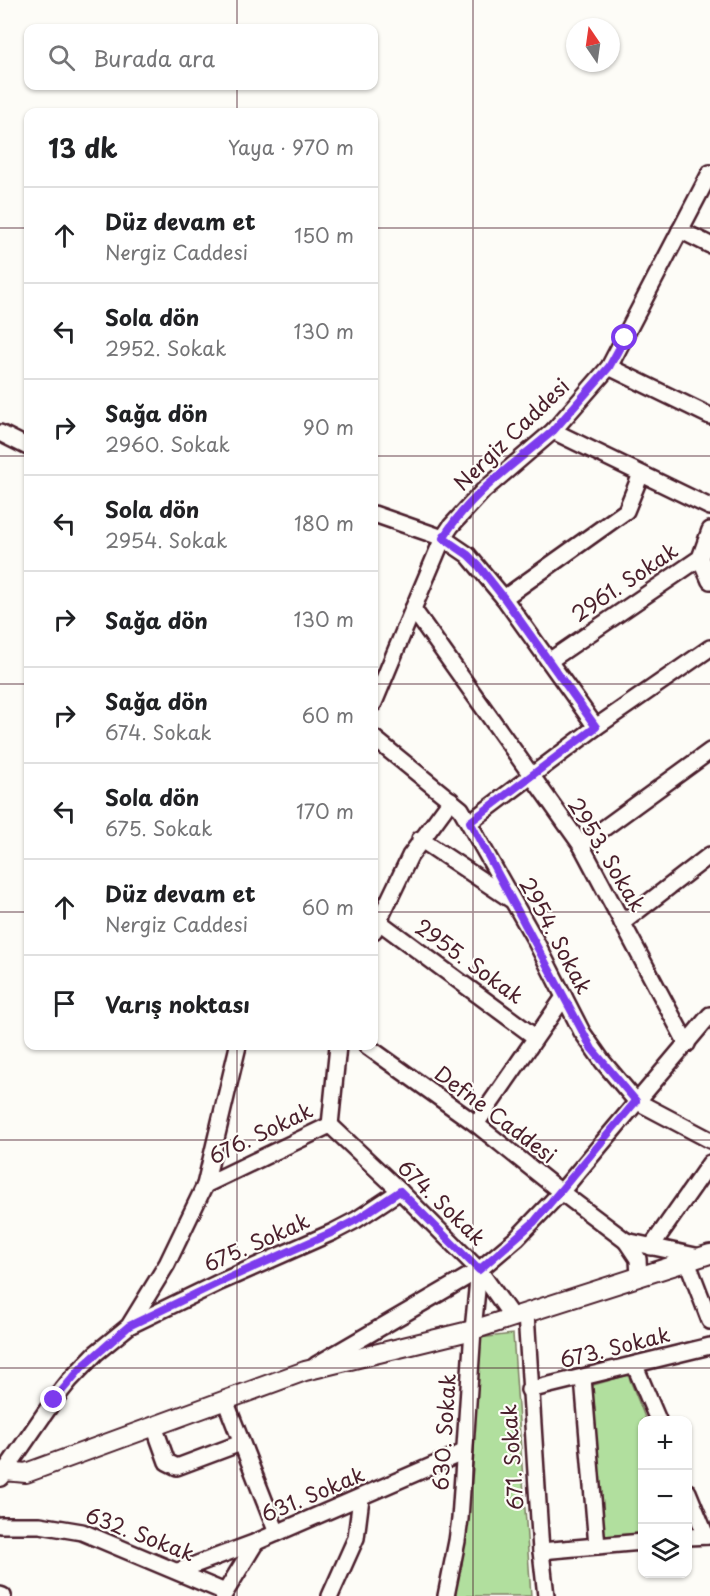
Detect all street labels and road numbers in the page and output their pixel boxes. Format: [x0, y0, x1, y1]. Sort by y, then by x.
street label: Nergiz Caddesi [445, 370, 576, 497]
street label: 2961. Sokak [564, 534, 684, 629]
street label: 2953. Sokak [561, 791, 655, 917]
street label: 2954. Sokak [512, 871, 601, 999]
street label: 2955. Sokak [409, 910, 531, 1011]
street label: Defne Caddesi [428, 1057, 564, 1170]
street label: 676. Sokak [203, 1093, 318, 1171]
street label: 674. Sokak [391, 1151, 494, 1252]
street label: 675. Sokak [198, 1204, 314, 1279]
street label: 673. Sokak [556, 1317, 673, 1375]
street label: 630. Sokak [423, 1372, 463, 1491]
street label: 671. Sokak [491, 1403, 531, 1511]
street label: 631. Sokak [256, 1457, 369, 1529]
street label: 632. Sokak [81, 1498, 200, 1569]

